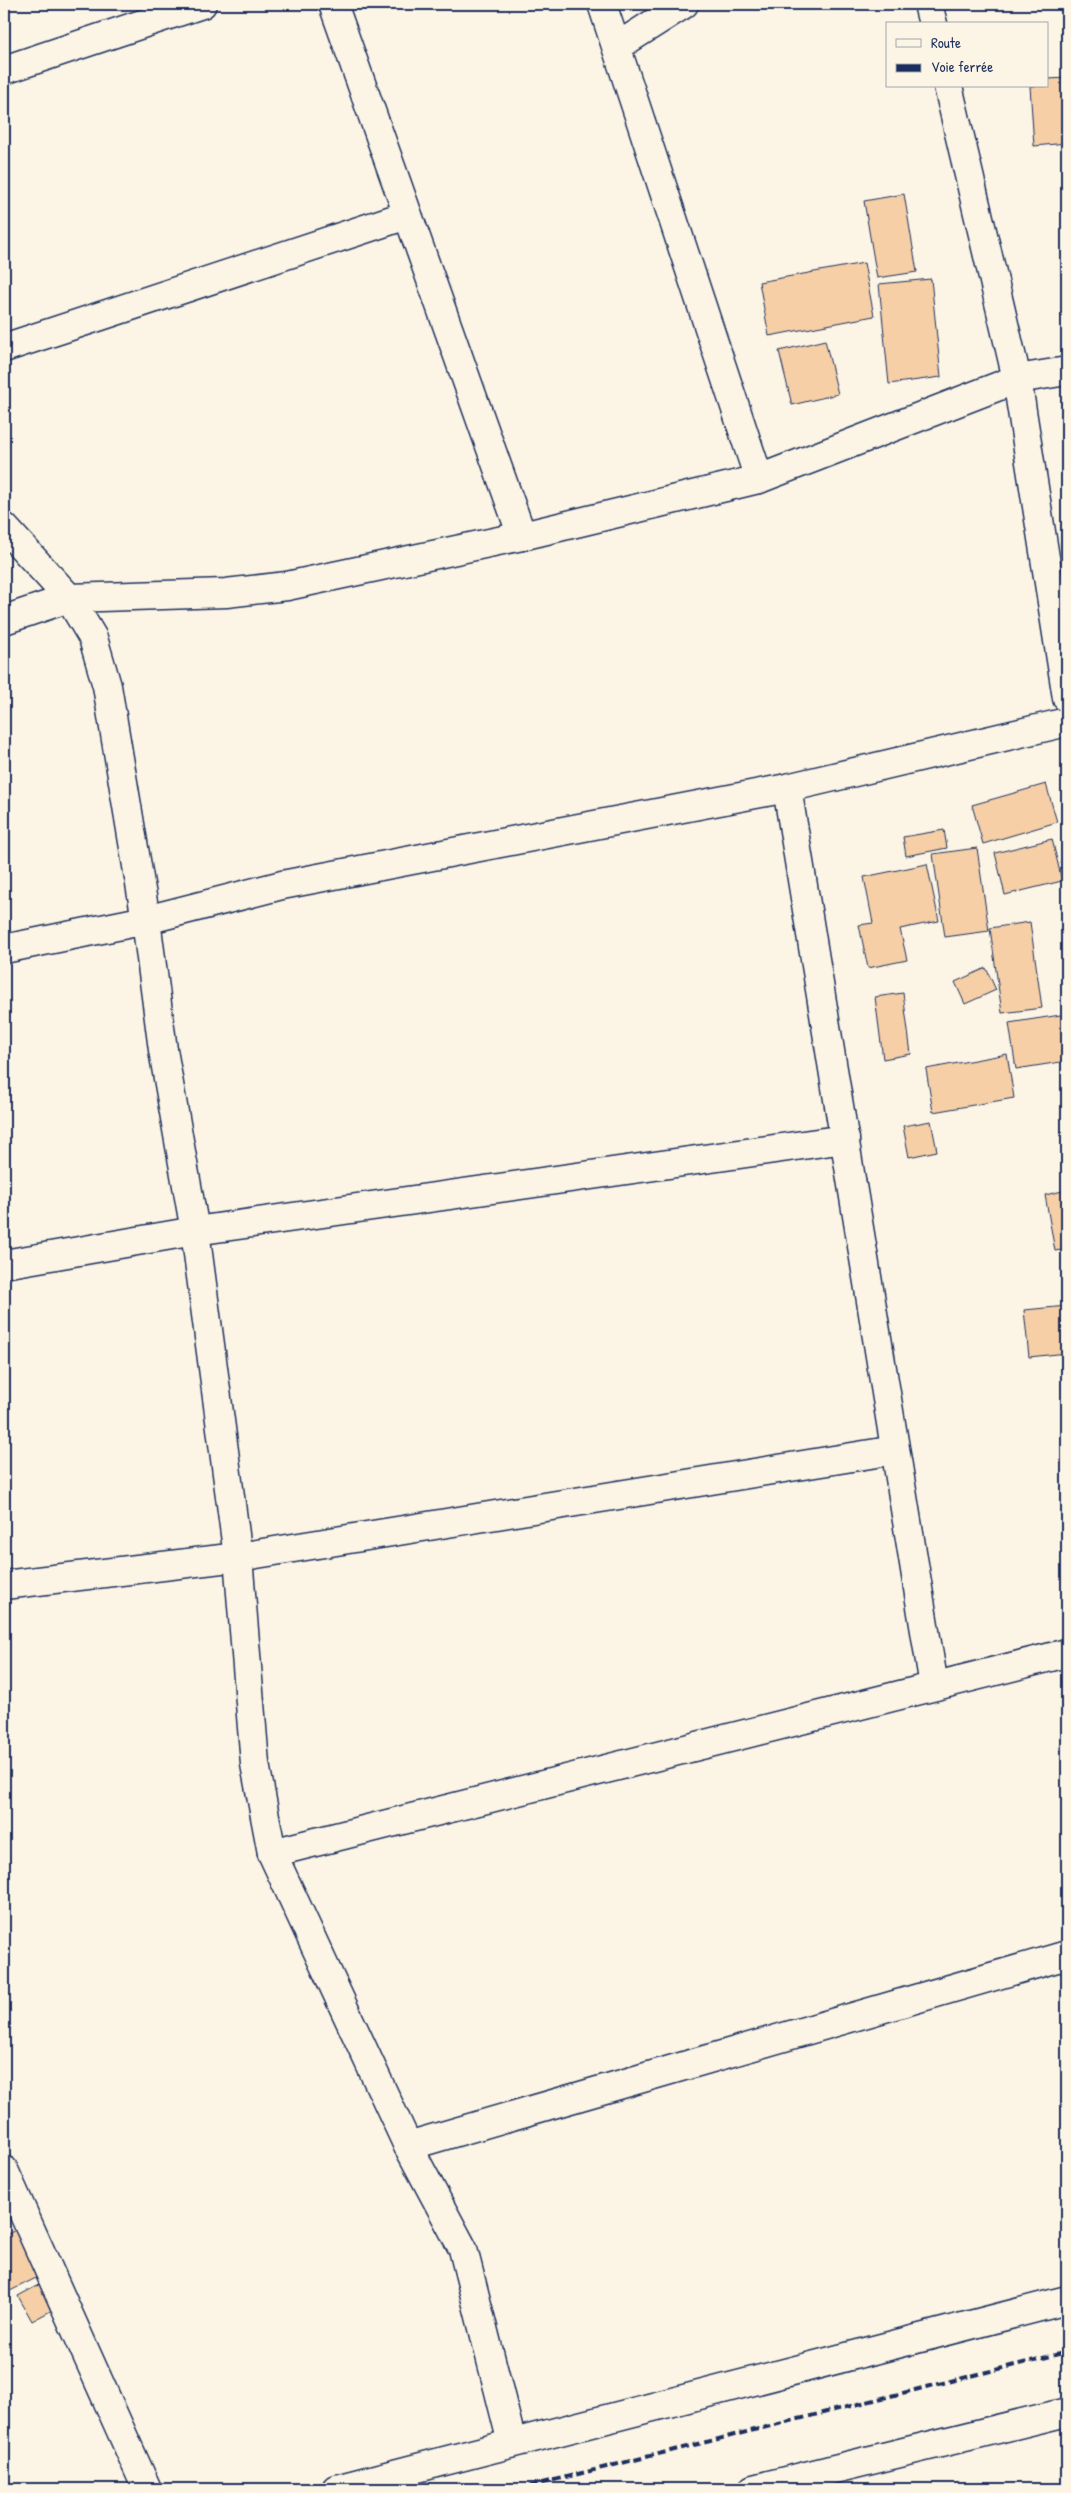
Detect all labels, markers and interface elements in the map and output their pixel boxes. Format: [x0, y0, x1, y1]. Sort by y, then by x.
legend [886, 22, 1048, 88]
text: Route [931, 32, 961, 53]
text: Voie ferrée [931, 56, 993, 77]

